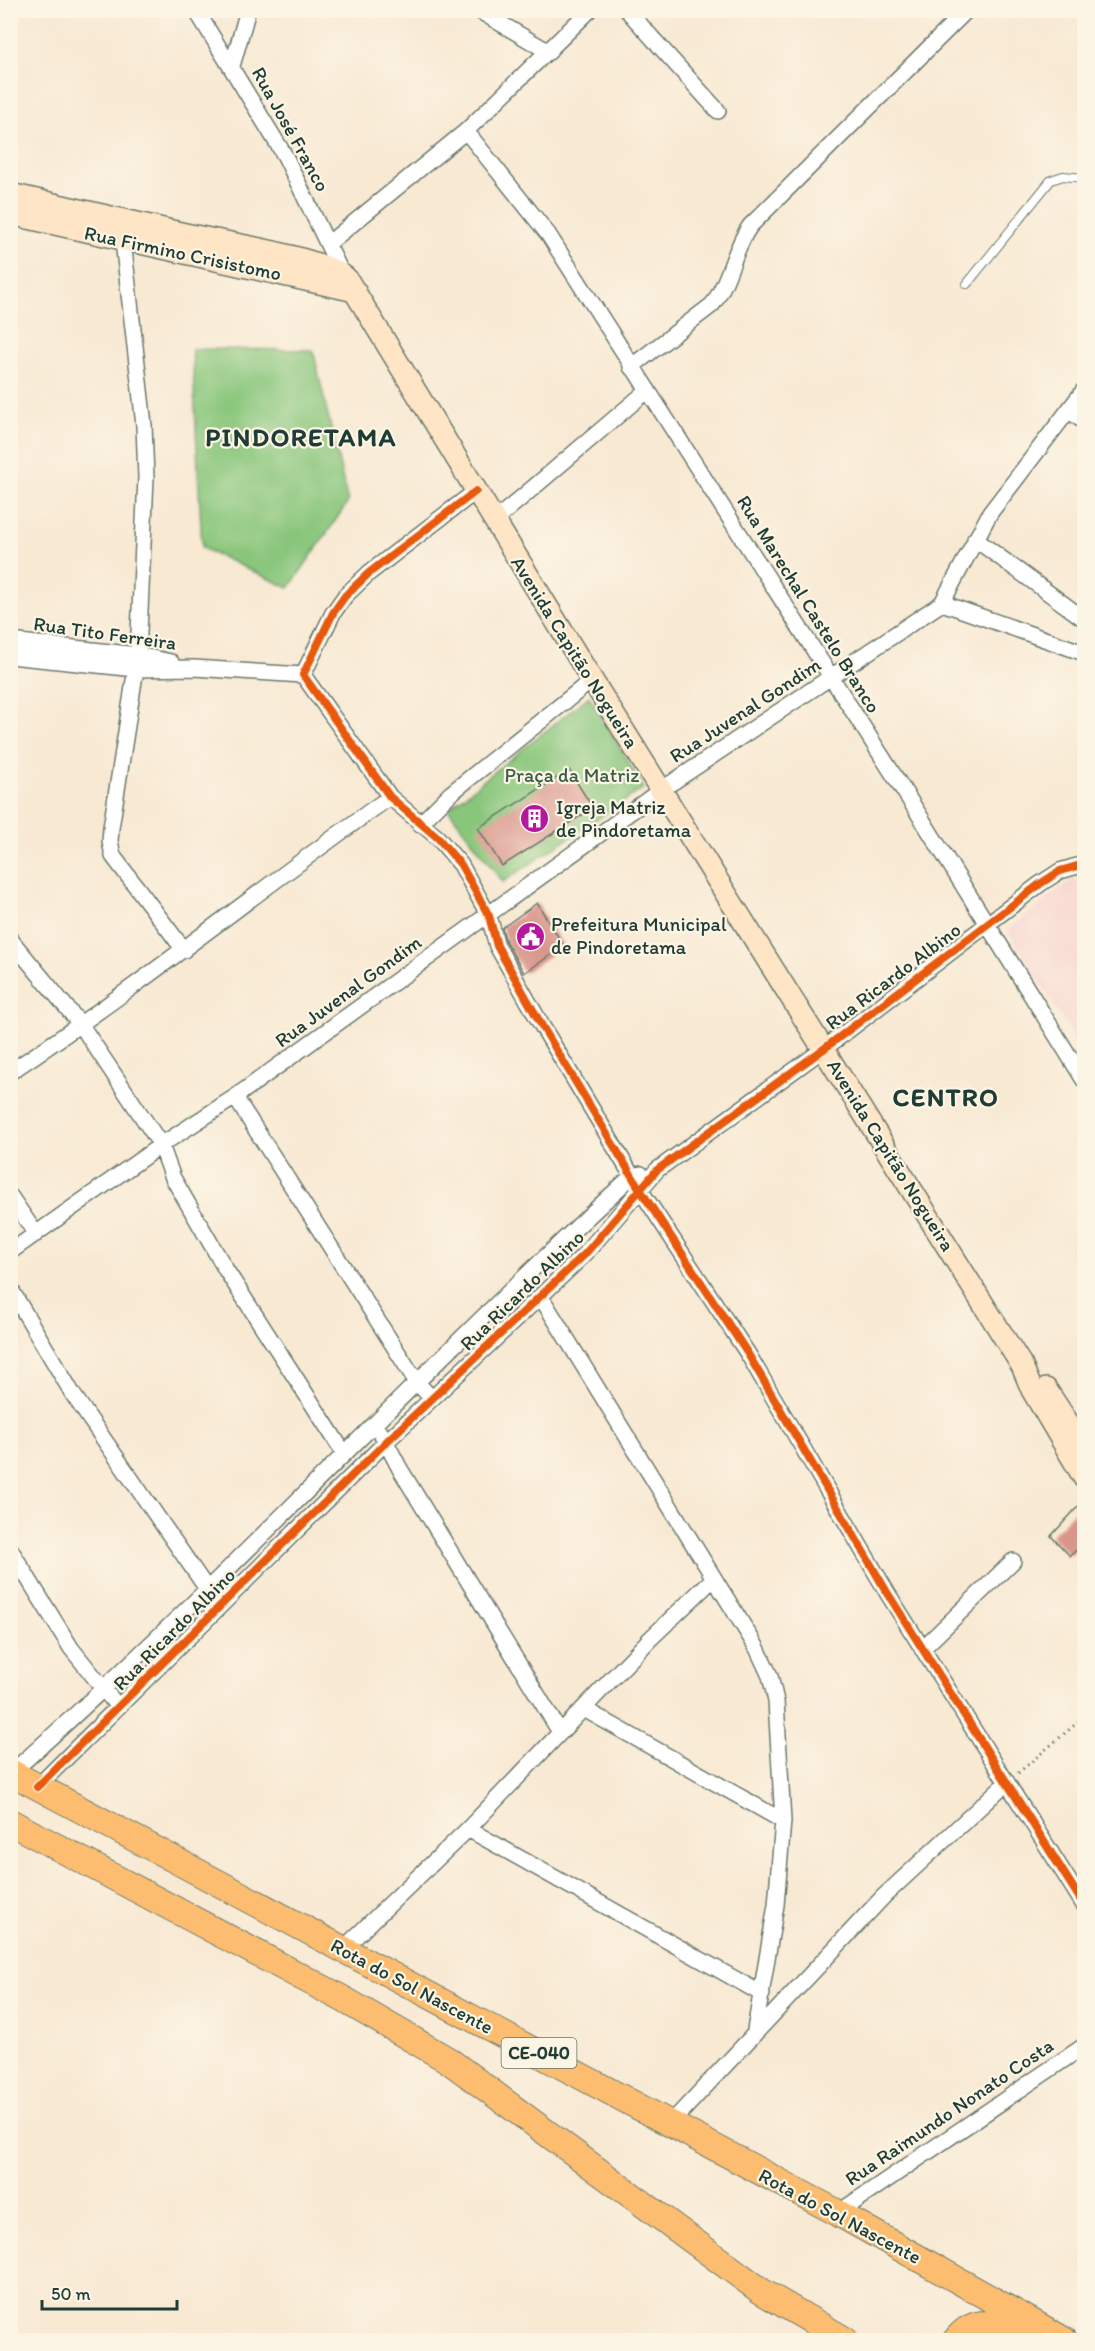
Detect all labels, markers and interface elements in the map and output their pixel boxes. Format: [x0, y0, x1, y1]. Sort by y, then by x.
street label: Rua José Franco [247, 62, 335, 196]
street label: Rua Firmino Crisistomo [82, 220, 284, 286]
district label: PINDORETAMA [205, 421, 397, 453]
street label: Rua Marechal Castelo Branco [732, 491, 886, 717]
street label: Avenida Capitão Nogueira [506, 552, 644, 753]
street label: Rua Tito Ferreira [32, 611, 178, 655]
street label: Rua Juvenal Gondim [665, 652, 825, 768]
park label: Praça da Matriz [505, 763, 639, 787]
place label: Igreja Matriz de Pindoretama [556, 795, 692, 842]
building icon: Igreja Matriz de Pindoretama [519, 802, 551, 834]
place label: Prefeitura Municipal de Pindoretama [551, 912, 727, 959]
street label: Rua Ricardo Albino [821, 917, 965, 1035]
public building icon: Prefeitura Municipal de Pindoretama [514, 920, 546, 952]
street label: Rua Juvenal Gondim [270, 930, 426, 1052]
street label: Avenida Capitão Nogueira [822, 1055, 960, 1256]
district label: CENTRO [893, 1081, 999, 1113]
street label: Rua Ricardo Albino [455, 1225, 589, 1355]
street label: Rua Ricardo Albino [108, 1563, 240, 1695]
street label: Rota do Sol Nascente [327, 1933, 497, 2039]
street label: Rua Raimundo Nonato Costa [840, 2033, 1058, 2191]
road number: CE-040 [502, 2038, 576, 2068]
street label: Rota do Sol Nascente [755, 2163, 925, 2269]
scale bar [42, 2273, 177, 2311]
text: 50 m [51, 2283, 91, 2305]

